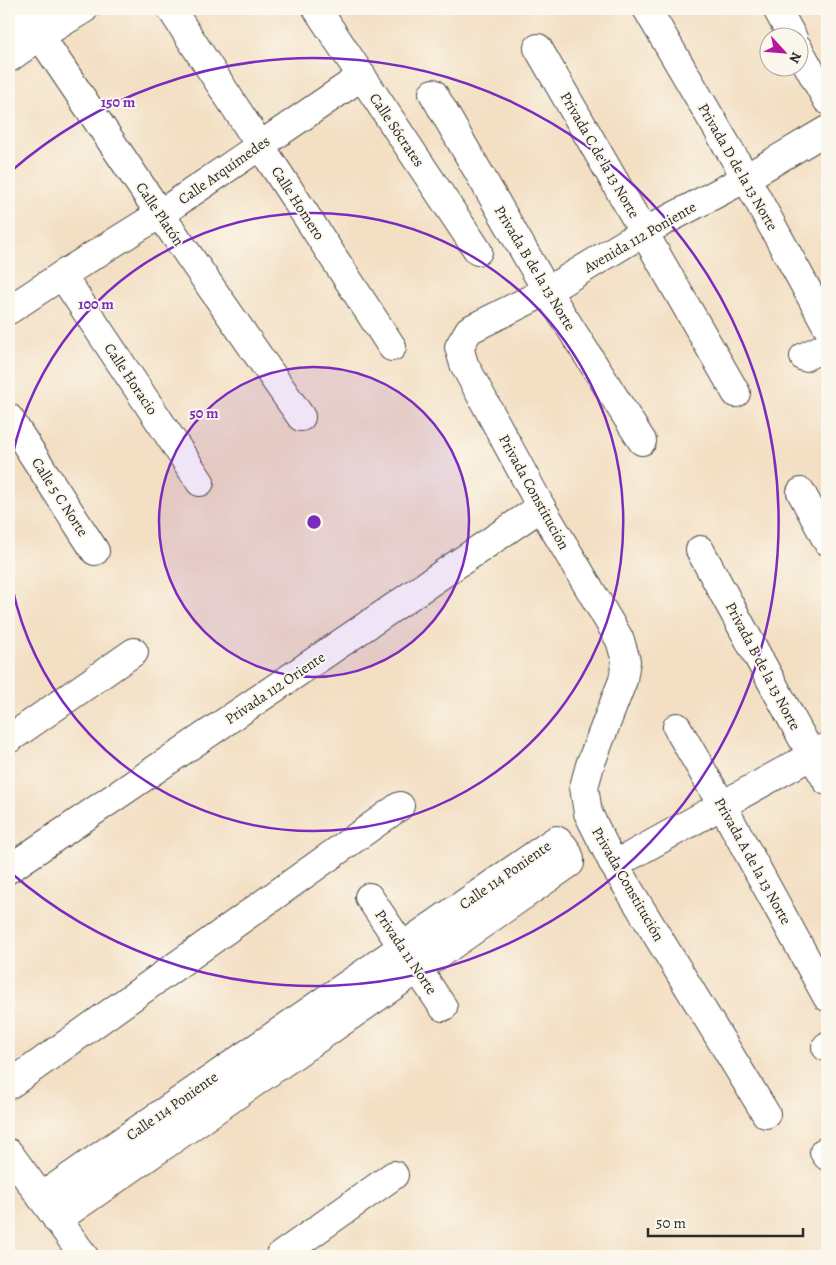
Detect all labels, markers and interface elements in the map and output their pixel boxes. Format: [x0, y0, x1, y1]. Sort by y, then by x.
north arrow [758, 28, 808, 78]
text: N [784, 49, 806, 66]
street label: Privada C de la 13 Norte [556, 88, 645, 222]
street label: Calle Sócrates [365, 89, 429, 171]
text: 150 m [101, 92, 136, 112]
street label: Privada D de la 13 Norte [693, 100, 783, 235]
street label: Calle Arquímedes [174, 131, 274, 209]
street label: Calle Homero [267, 162, 329, 244]
street label: Calle Platón [131, 178, 189, 250]
street label: Avenida 112 Poniente [579, 197, 700, 278]
street label: Privada B de la 13 Norte [490, 202, 580, 334]
text: 100 m [78, 294, 114, 314]
street label: Calle Horacio [100, 339, 162, 419]
text: 50 m [189, 403, 219, 423]
street label: Privada Constitución [494, 431, 574, 553]
street label: Calle 5 C Norte [27, 454, 93, 541]
centre of rings [305, 513, 323, 531]
street label: Privada B de la 13 Norte [721, 598, 805, 734]
street label: Privada 112 Oriente [221, 647, 329, 729]
street label: Privada A de la 13 Norte [710, 794, 796, 928]
street label: Privada Constitución [587, 823, 669, 945]
street label: Calle 114 Poniente [455, 836, 555, 914]
street label: Privada 11 Norte [370, 906, 442, 998]
street label: Calle 114 Poniente [122, 1067, 222, 1145]
scale bar [648, 1205, 804, 1237]
text: 50 m [656, 1213, 686, 1233]

